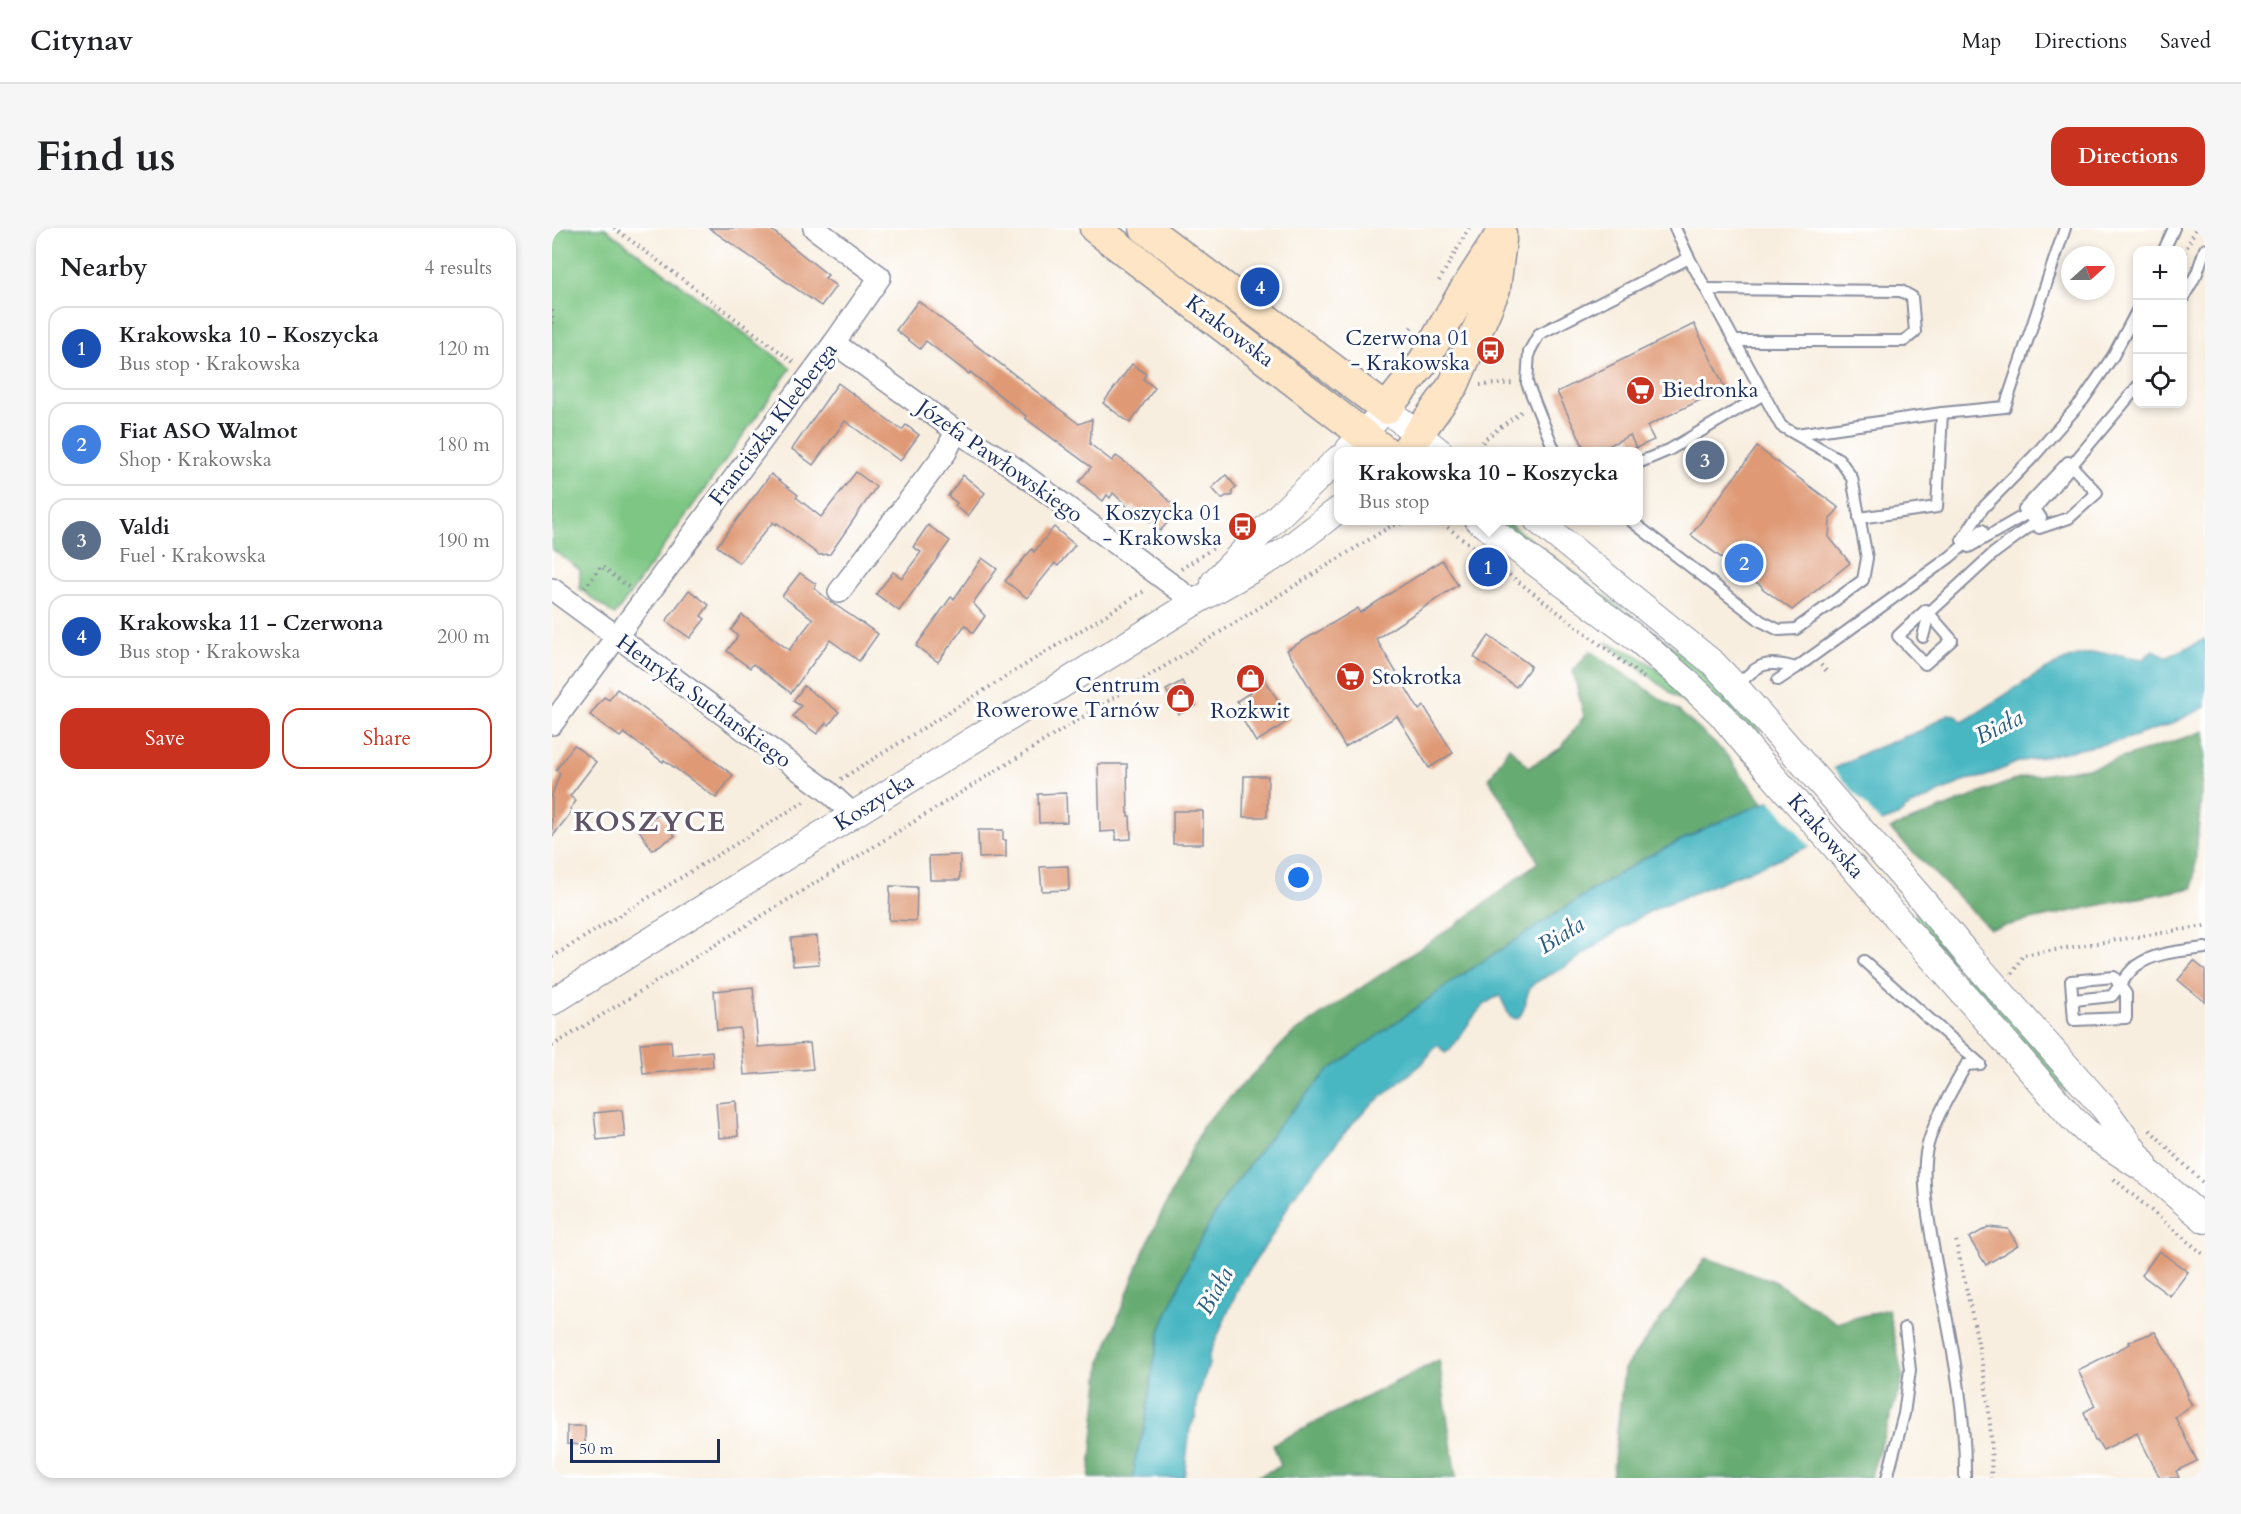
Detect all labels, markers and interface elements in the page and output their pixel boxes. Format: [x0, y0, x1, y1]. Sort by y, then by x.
text: Citynav [30, 22, 133, 60]
text: Map [1961, 27, 2001, 56]
text: Directions [2034, 27, 2127, 56]
text: Saved [2160, 27, 2211, 56]
button: Directions [2051, 127, 2205, 186]
text: Find us [36, 128, 176, 185]
north arrow [2061, 246, 2115, 300]
map controls [2133, 246, 2187, 408]
button: + [2133, 246, 2187, 300]
text: Nearby [60, 250, 148, 285]
text: 4 results [424, 254, 492, 281]
pin: 4 [1240, 264, 1280, 310]
street label: Krakowska [1179, 288, 1281, 375]
button: − [2133, 300, 2187, 354]
text: Krakowska 10 - Koszycka [119, 320, 379, 350]
place label: Czerwona 01 - Krakowska [1345, 323, 1470, 378]
text: 1 [76, 335, 87, 362]
text: 120 m [437, 335, 490, 362]
bus stop icon: Czerwona 01 - Krakowska [1475, 335, 1507, 367]
street label: Franciszka Kleeberga [702, 336, 844, 512]
text: Bus stop · Krakowska [119, 350, 300, 377]
button: locate [2133, 354, 2187, 408]
supermarket icon: Biedronka [1625, 374, 1657, 406]
place label: Biedronka [1662, 375, 1759, 405]
street label: Józefa Pawłowskiego [908, 391, 1089, 530]
text: Fiat ASO Walmot [119, 416, 297, 446]
text: 2 [76, 431, 87, 458]
text: 180 m [437, 431, 490, 458]
pin: 3 [1686, 438, 1724, 482]
text: Shop · Krakowska [119, 446, 272, 473]
popup [1334, 447, 1643, 525]
text: Krakowska 10 - Koszycka [1359, 458, 1618, 488]
text: Bus stop [1359, 488, 1430, 515]
place label: Koszycka 01 - Krakowska [1102, 498, 1222, 553]
bus stop icon: Koszycka 01 - Krakowska [1227, 510, 1259, 542]
text: Valdi [119, 512, 170, 542]
text: 3 [76, 527, 87, 554]
text: 190 m [437, 527, 490, 554]
pin: 2 [1724, 540, 1764, 586]
text: Fuel · Krakowska [119, 542, 266, 569]
pin: 1 [1468, 544, 1508, 590]
text: Krakowska 11 - Czerwona [119, 608, 383, 638]
text: 4 [76, 623, 87, 650]
text: 200 m [437, 623, 490, 650]
street label: Henryka Sucharskiego [610, 627, 798, 775]
text: Bus stop · Krakowska [119, 638, 300, 665]
supermarket icon: Stokrotka [1335, 661, 1367, 693]
place label: Stokrotka [1372, 662, 1462, 692]
shop icon: Rozkwit [1234, 663, 1266, 695]
place label: Centrum Rowerowe Tarnów [976, 670, 1160, 725]
shop icon: Centrum Rowerowe Tarnów [1165, 682, 1197, 714]
place label: Rozkwit [1210, 696, 1290, 726]
water label: Biała [1969, 701, 2029, 753]
button: Save [60, 708, 270, 769]
button: Share [282, 708, 492, 769]
street label: Koszycka [829, 766, 920, 838]
street label: Krakowska [1781, 787, 1872, 885]
district label: KOSZYCE [573, 803, 727, 841]
your location [1284, 863, 1313, 892]
water label: Biała [1531, 908, 1591, 962]
water label: Biała [1189, 1261, 1242, 1321]
scale bar [570, 1436, 720, 1464]
text: 50 m [579, 1438, 613, 1460]

